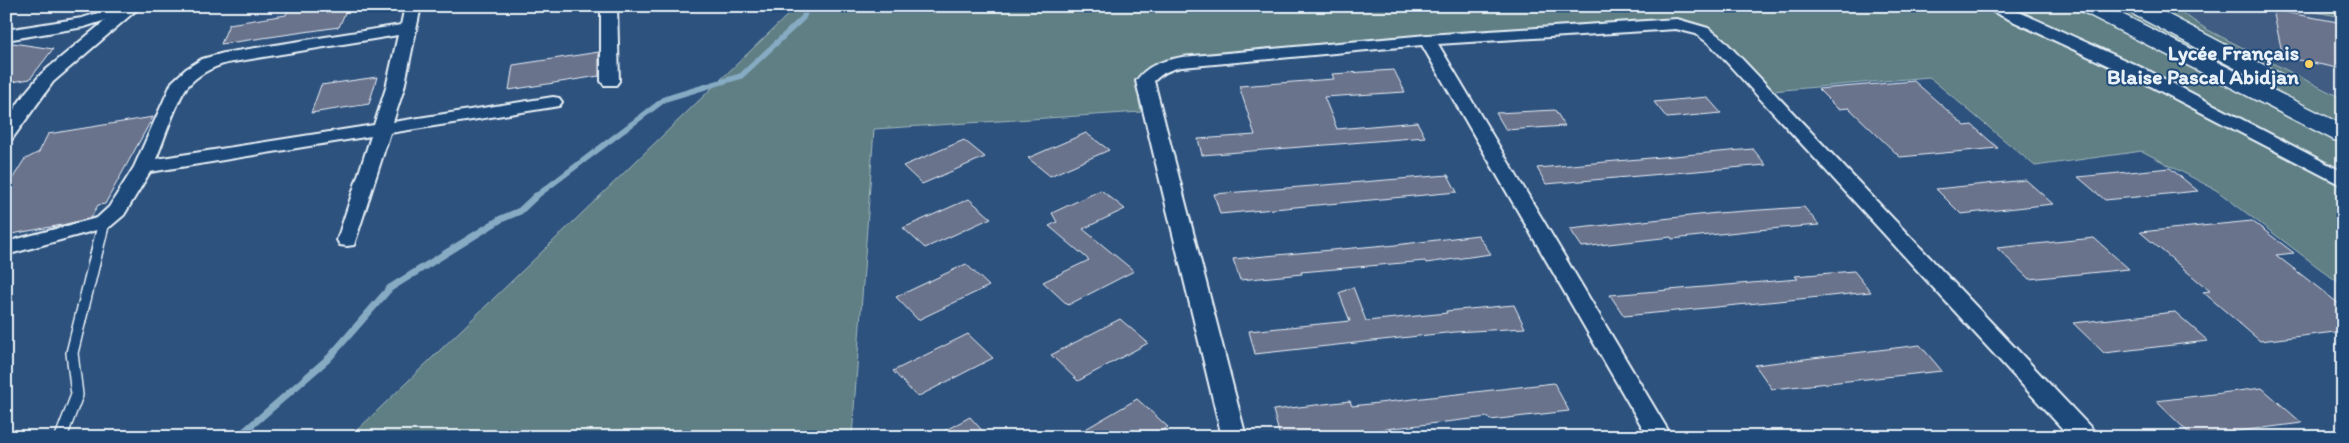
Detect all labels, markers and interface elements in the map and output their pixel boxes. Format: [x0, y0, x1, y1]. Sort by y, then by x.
place label: Lycée Français Blaise Pascal Abidjan [2107, 40, 2299, 90]
marker: Lycée Français Blaise Pascal Abidjan [2303, 58, 2315, 70]

